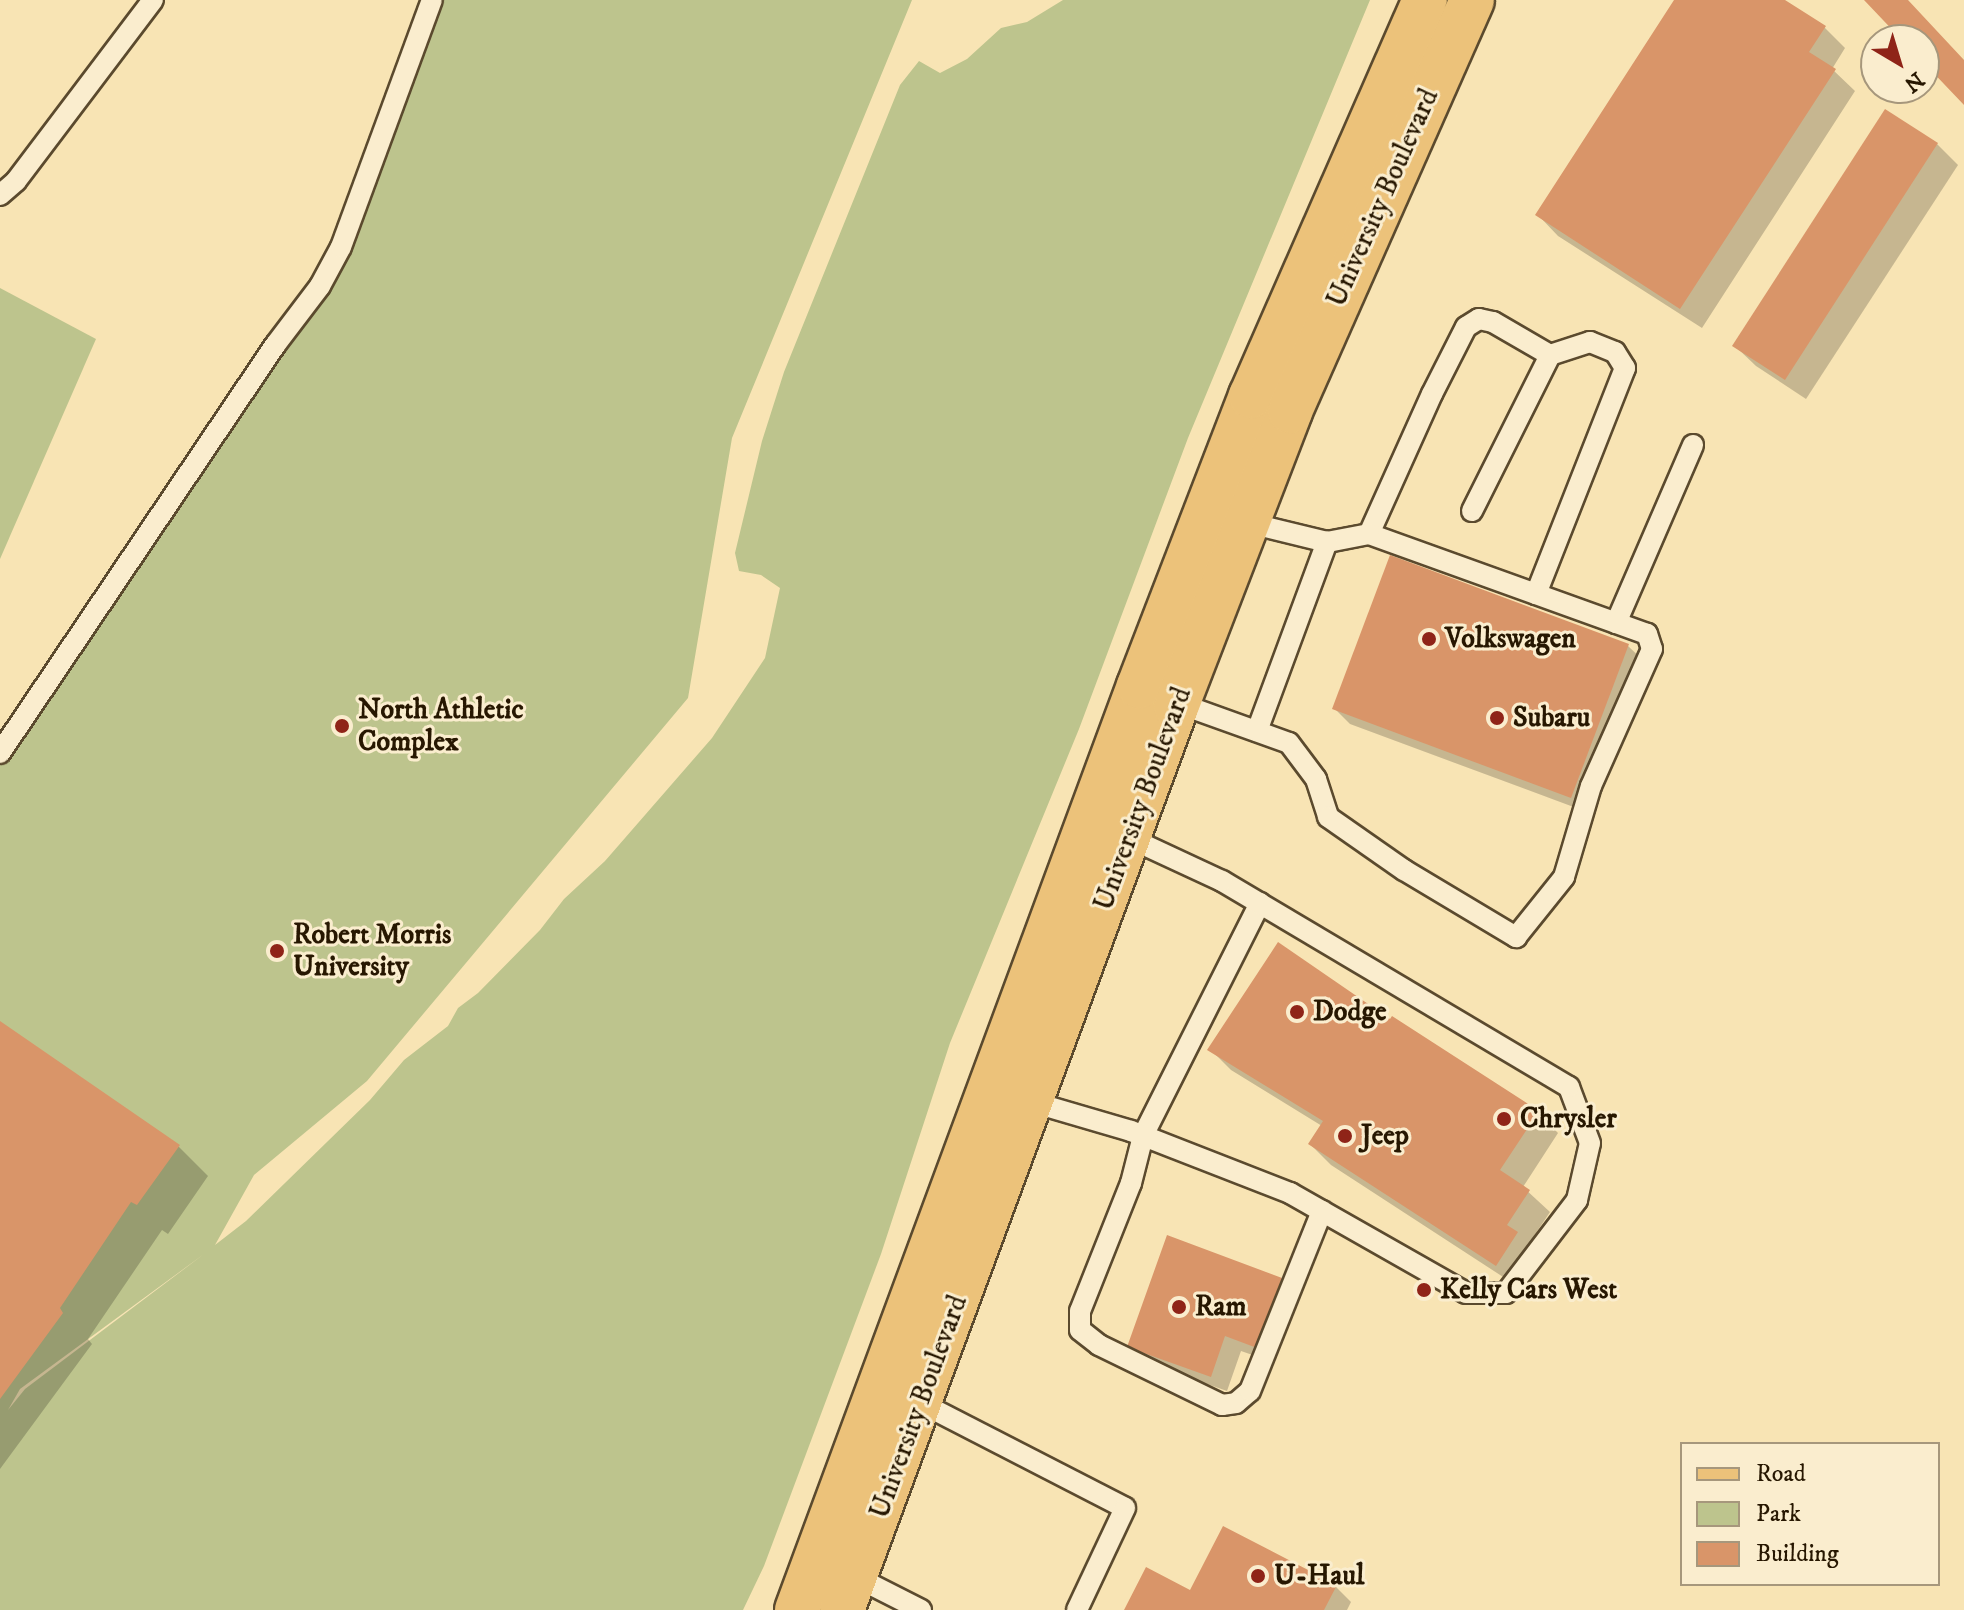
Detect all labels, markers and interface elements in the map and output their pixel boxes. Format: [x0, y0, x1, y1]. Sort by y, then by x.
north arrow [1860, 24, 1940, 104]
text: N [1898, 66, 1929, 98]
street label: University Boulevard [1320, 84, 1446, 312]
place label: Volkswagen [1445, 622, 1576, 656]
marker: Volkswagen [1420, 630, 1438, 648]
street label: University Boulevard [1087, 683, 1199, 915]
place label: North Athletic Complex [358, 693, 524, 759]
place label: Subaru [1513, 701, 1590, 735]
marker: Subaru [1488, 709, 1506, 727]
marker: North Athletic Complex [333, 717, 351, 735]
place label: Robert Morris University [293, 918, 451, 984]
marker: Robert Morris University [268, 942, 286, 960]
place label: Dodge [1313, 995, 1387, 1029]
marker: Dodge [1288, 1003, 1306, 1021]
place label: Chrysler [1520, 1102, 1617, 1136]
marker: Chrysler [1495, 1110, 1513, 1128]
place label: Jeep [1361, 1119, 1409, 1153]
marker: Jeep [1336, 1127, 1354, 1145]
place label: Kelly Cars West [1440, 1273, 1617, 1307]
marker: Kelly Cars West [1415, 1281, 1433, 1299]
place label: Ram [1195, 1290, 1247, 1324]
street label: University Boulevard [863, 1291, 975, 1523]
marker: Ram [1170, 1298, 1188, 1316]
legend [1680, 1442, 1940, 1586]
text: Road [1756, 1459, 1806, 1489]
text: Park [1756, 1499, 1801, 1529]
text: Building [1756, 1539, 1839, 1569]
place label: U-Haul [1274, 1559, 1364, 1593]
marker: U-Haul [1249, 1567, 1267, 1585]

